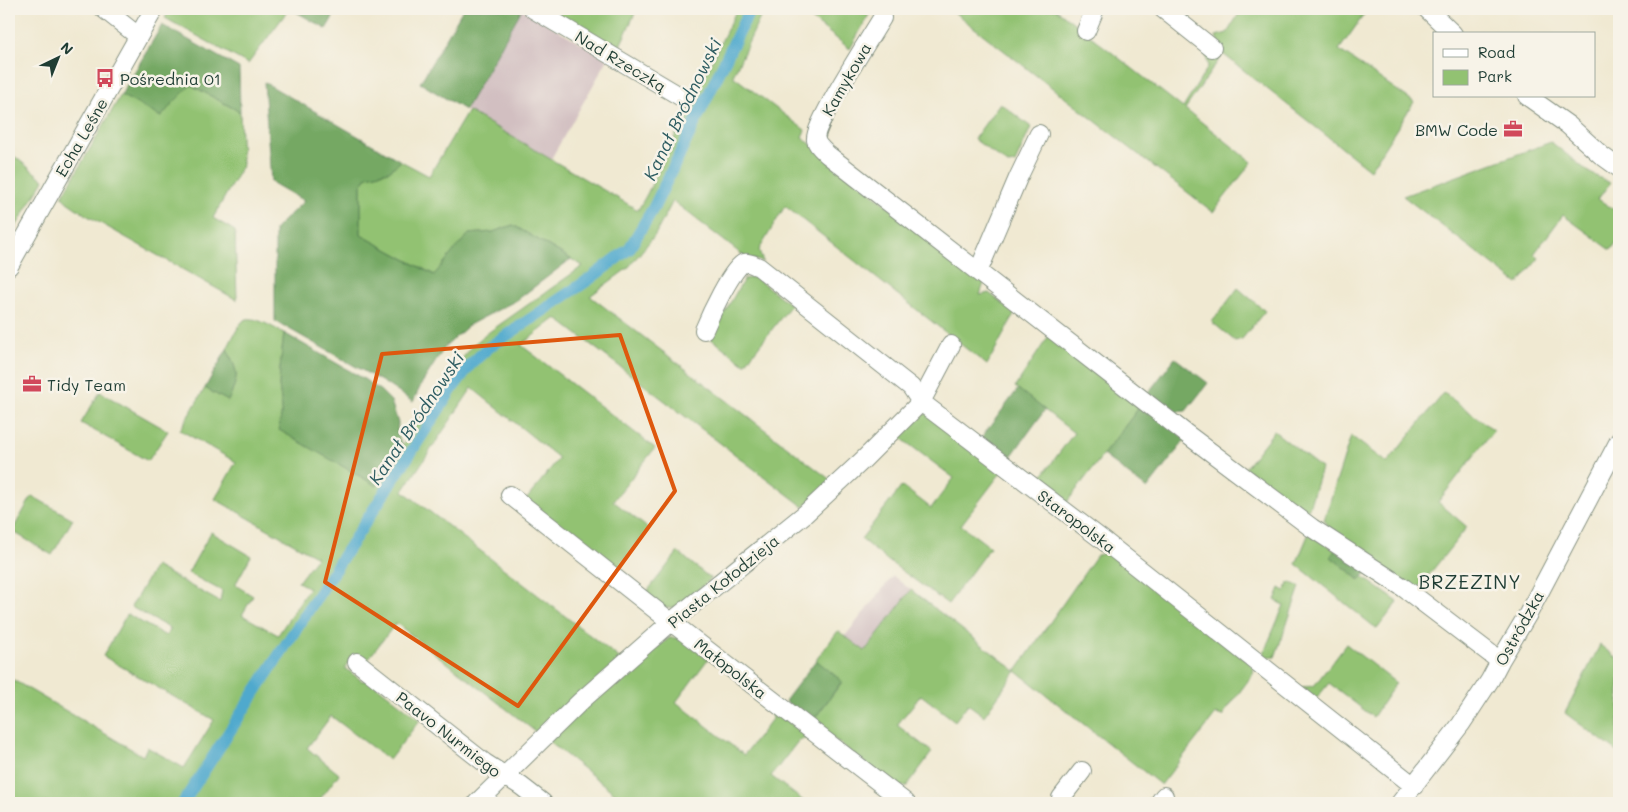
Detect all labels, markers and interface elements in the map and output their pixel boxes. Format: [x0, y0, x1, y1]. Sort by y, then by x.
street label: Nad Rzeczką [572, 26, 671, 97]
north arrow [32, 32, 82, 82]
legend [1433, 32, 1596, 98]
water label: Kanał Bródnowski [637, 33, 727, 184]
text: N [57, 38, 78, 59]
street label: Kamykowa [817, 39, 875, 119]
text: Road [1478, 42, 1515, 62]
text: Park [1478, 66, 1512, 86]
bus stop icon: Pośrednia 01 [94, 67, 116, 89]
place label: Pośrednia 01 [120, 68, 221, 89]
street label: Echa Leśne [50, 94, 112, 180]
office icon: BMW Code [1502, 118, 1524, 140]
place label: BMW Code [1415, 119, 1498, 140]
water label: Kanał Bródnowski [363, 346, 470, 489]
office icon: Tidy Team [21, 373, 43, 395]
place label: Tidy Team [47, 374, 126, 395]
street label: Staropolska [1033, 485, 1121, 557]
street label: Piasta Kołodzieja [663, 530, 783, 632]
district label: BRZEZINY [1418, 569, 1522, 594]
street label: Ostródzka [1490, 587, 1548, 669]
street label: Małopolska [690, 633, 772, 703]
street label: Paavo Nurmiego [392, 686, 506, 782]

